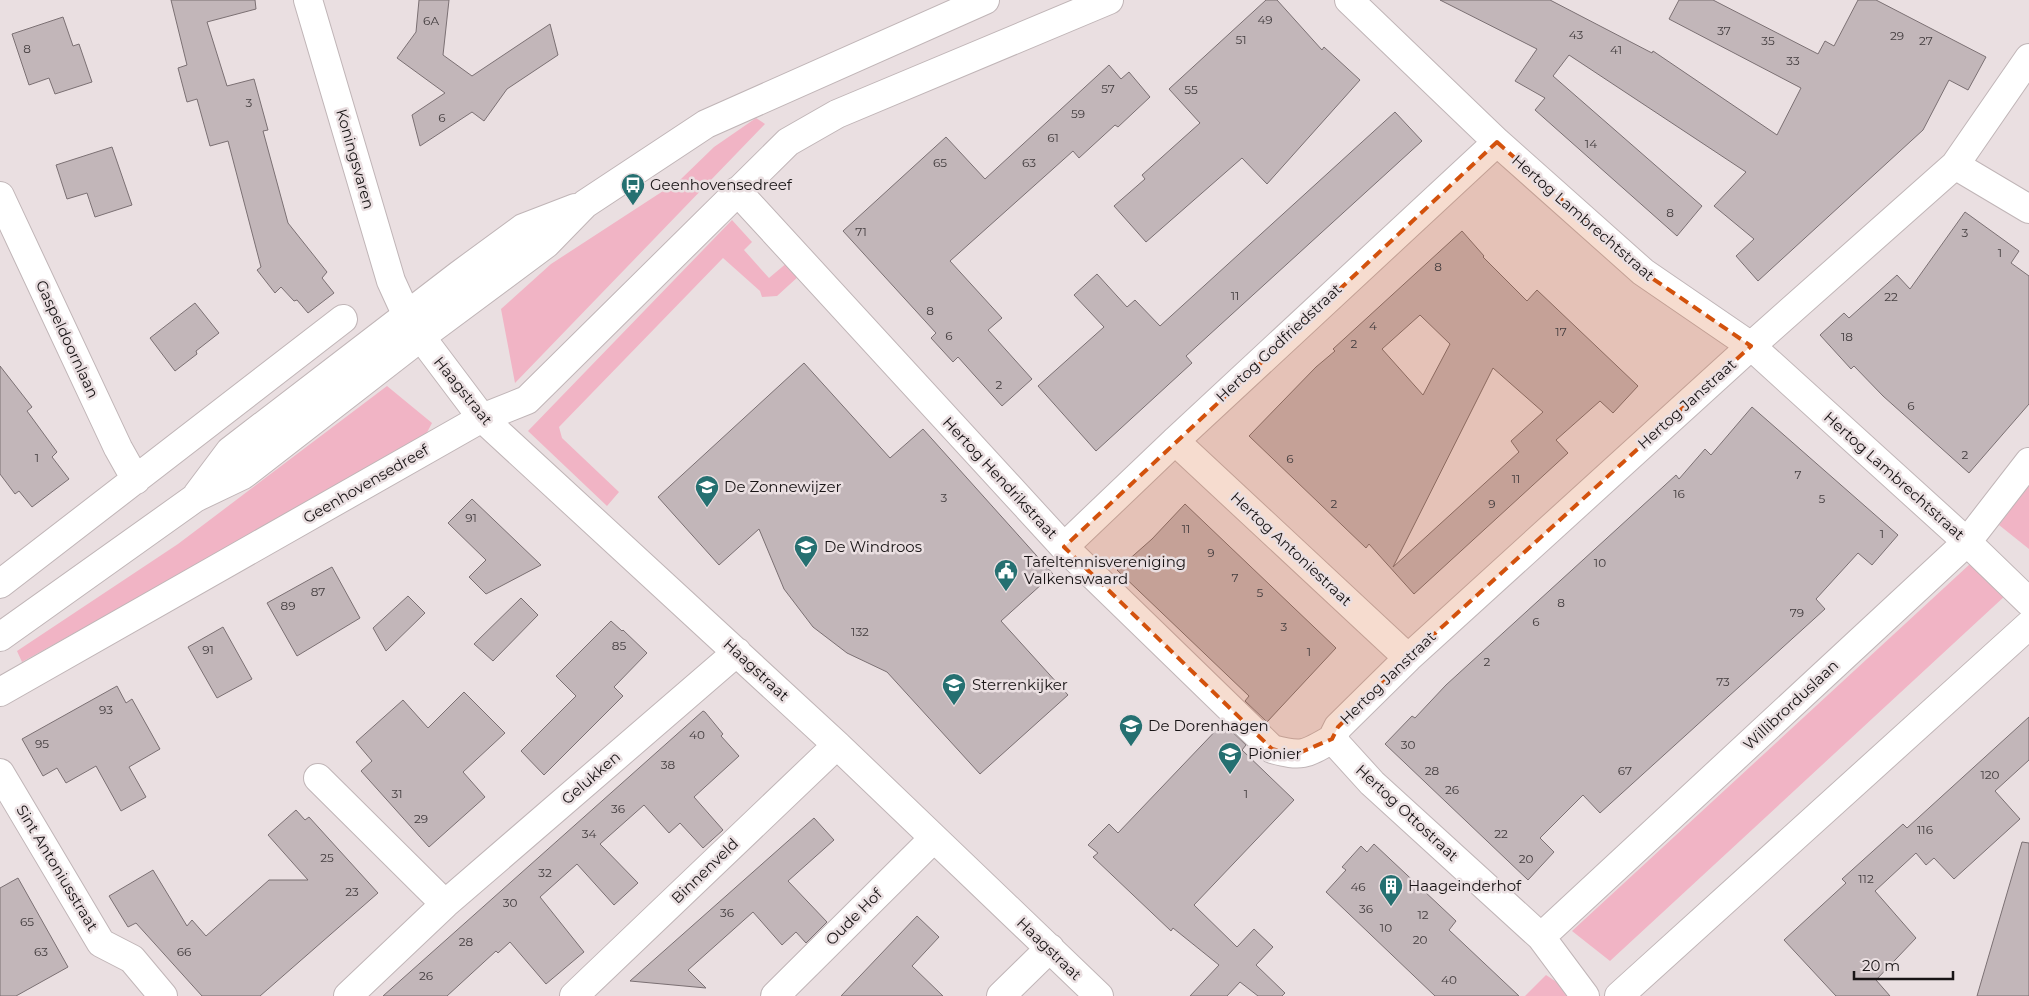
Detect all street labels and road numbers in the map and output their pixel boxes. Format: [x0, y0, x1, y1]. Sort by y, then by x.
street label: Koningsvaren [332, 107, 379, 211]
street label: Hertog Lambrechtstraat [1508, 151, 1659, 285]
street label: Gaspeldoornlaan [32, 277, 103, 401]
street label: Hertog Godfriedstraat [1212, 279, 1345, 406]
street label: Haagstraat [430, 353, 497, 429]
street label: Hertog Janstraat [1633, 354, 1740, 453]
street label: Hertog Lambrechtstraat [1820, 407, 1969, 544]
street label: Hertog Hendrikstraat [939, 413, 1062, 543]
street label: Geenhovensedreef [300, 439, 433, 527]
street label: Hertog Antoniestraat [1227, 488, 1356, 610]
street label: Hertog Janstraat [1336, 627, 1440, 728]
street label: Haagstraat [720, 634, 793, 705]
street label: Willibrorduslaan [1739, 656, 1842, 754]
street label: Gelukken [557, 747, 624, 808]
street label: Hertog Ottostraat [1352, 760, 1463, 865]
street label: Sint Antoniusstraat [12, 801, 103, 934]
street label: Binnenveld [667, 834, 742, 907]
street label: Oude Hof [821, 884, 887, 949]
street label: Haagstraat [1013, 913, 1086, 984]

